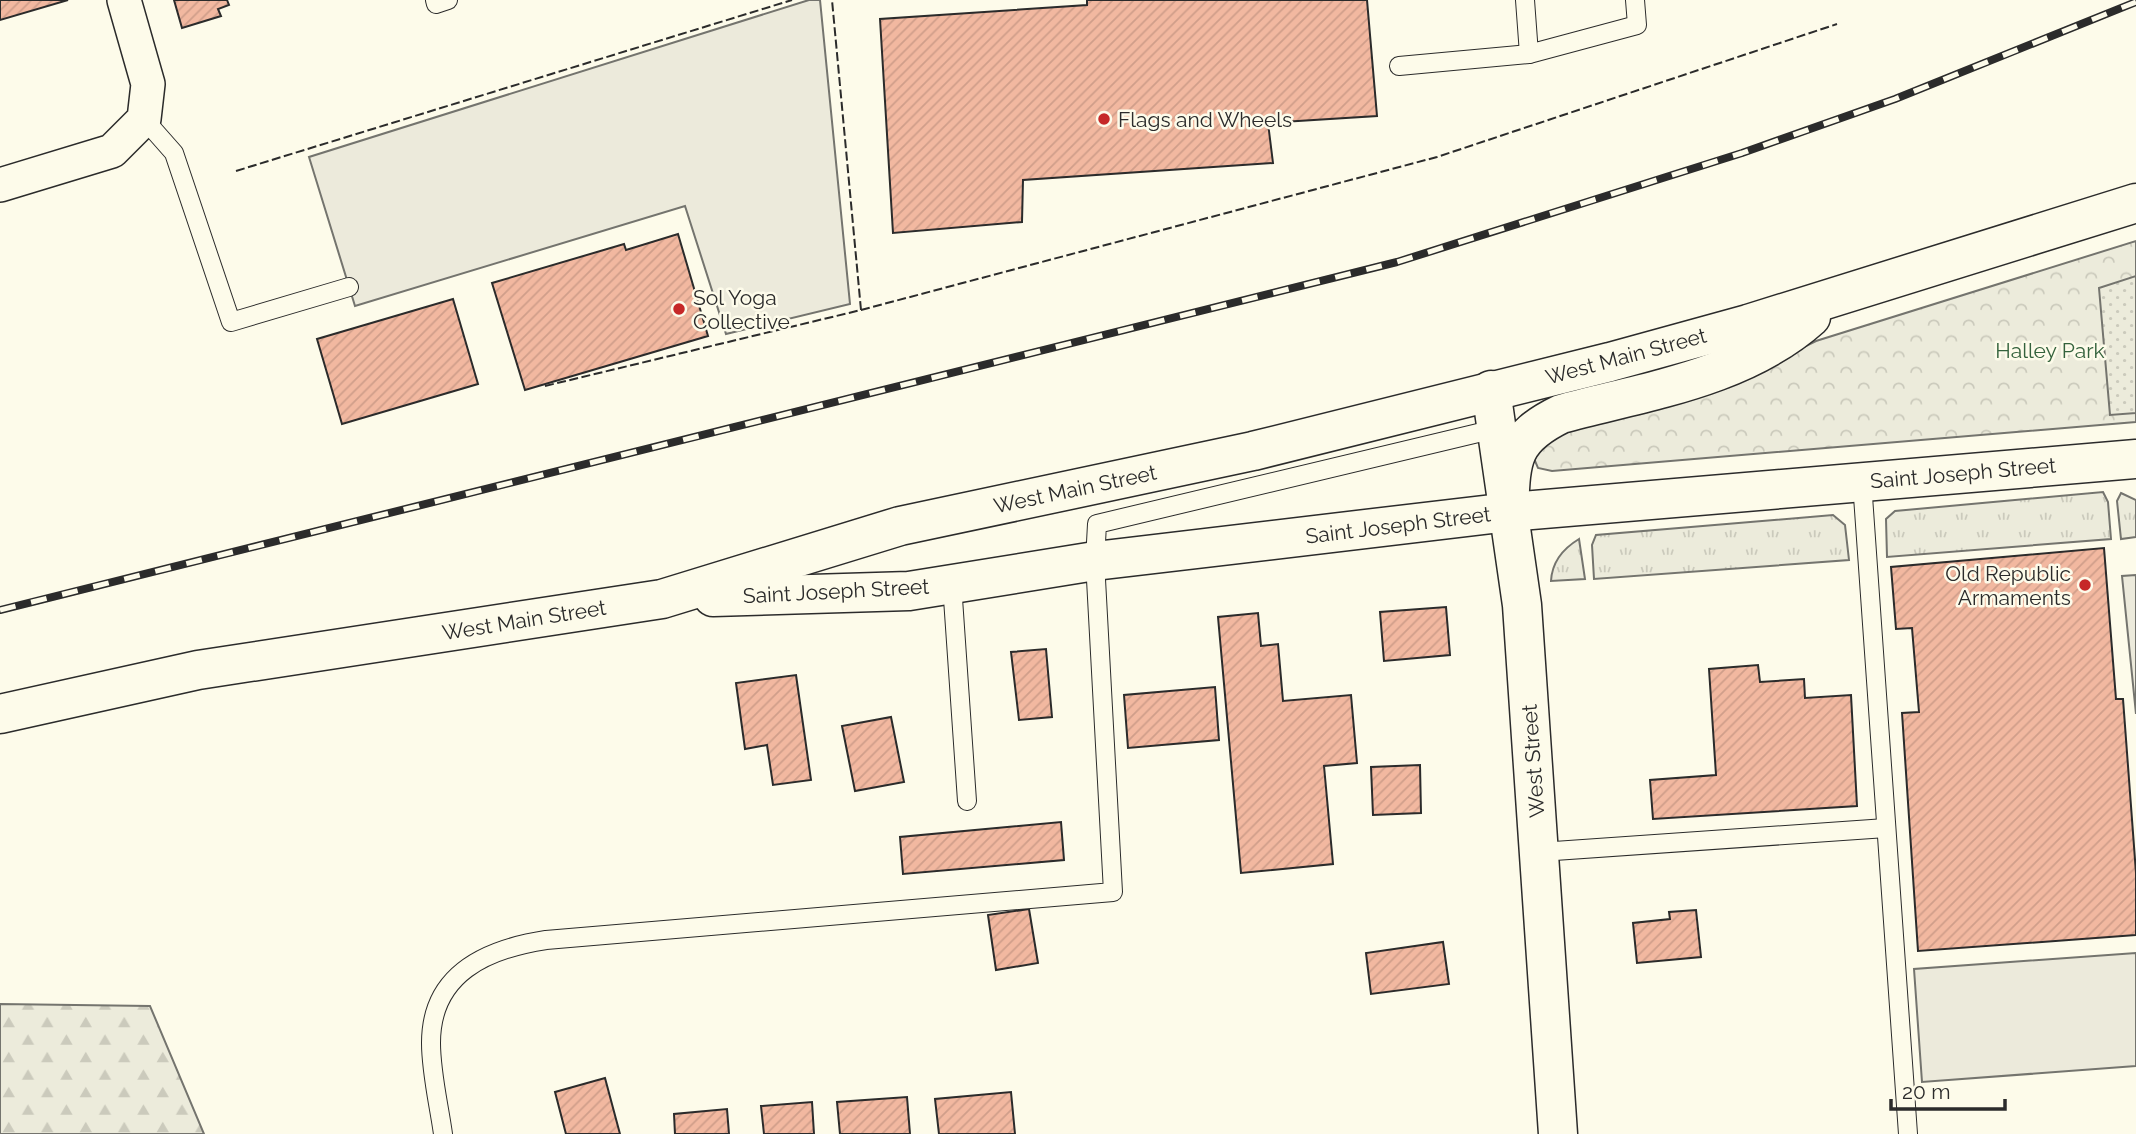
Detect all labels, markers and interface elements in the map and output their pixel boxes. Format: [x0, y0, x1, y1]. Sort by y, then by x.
place label: Flags and Wheels [1118, 107, 1292, 132]
marker: Flags and Wheels [1096, 111, 1112, 127]
place label: Sol Yoga Collective [693, 285, 790, 334]
marker: Sol Yoga Collective [671, 301, 687, 317]
street label: West Main Street [1543, 322, 1709, 390]
park label: Halley Park [1995, 338, 2105, 363]
street label: Saint Joseph Street [1869, 452, 2057, 494]
street label: West Main Street [991, 460, 1159, 518]
street label: Saint Joseph Street [1304, 501, 1492, 549]
place label: Old Republic Armaments [1945, 561, 2071, 610]
street label: Saint Joseph Street [742, 574, 930, 608]
marker: Old Republic Armaments [2077, 577, 2093, 593]
street label: West Main Street [440, 595, 608, 645]
street label: West Street [1517, 703, 1549, 819]
scale bar [1891, 1068, 2005, 1112]
text: 20 m [1902, 1079, 1950, 1104]

